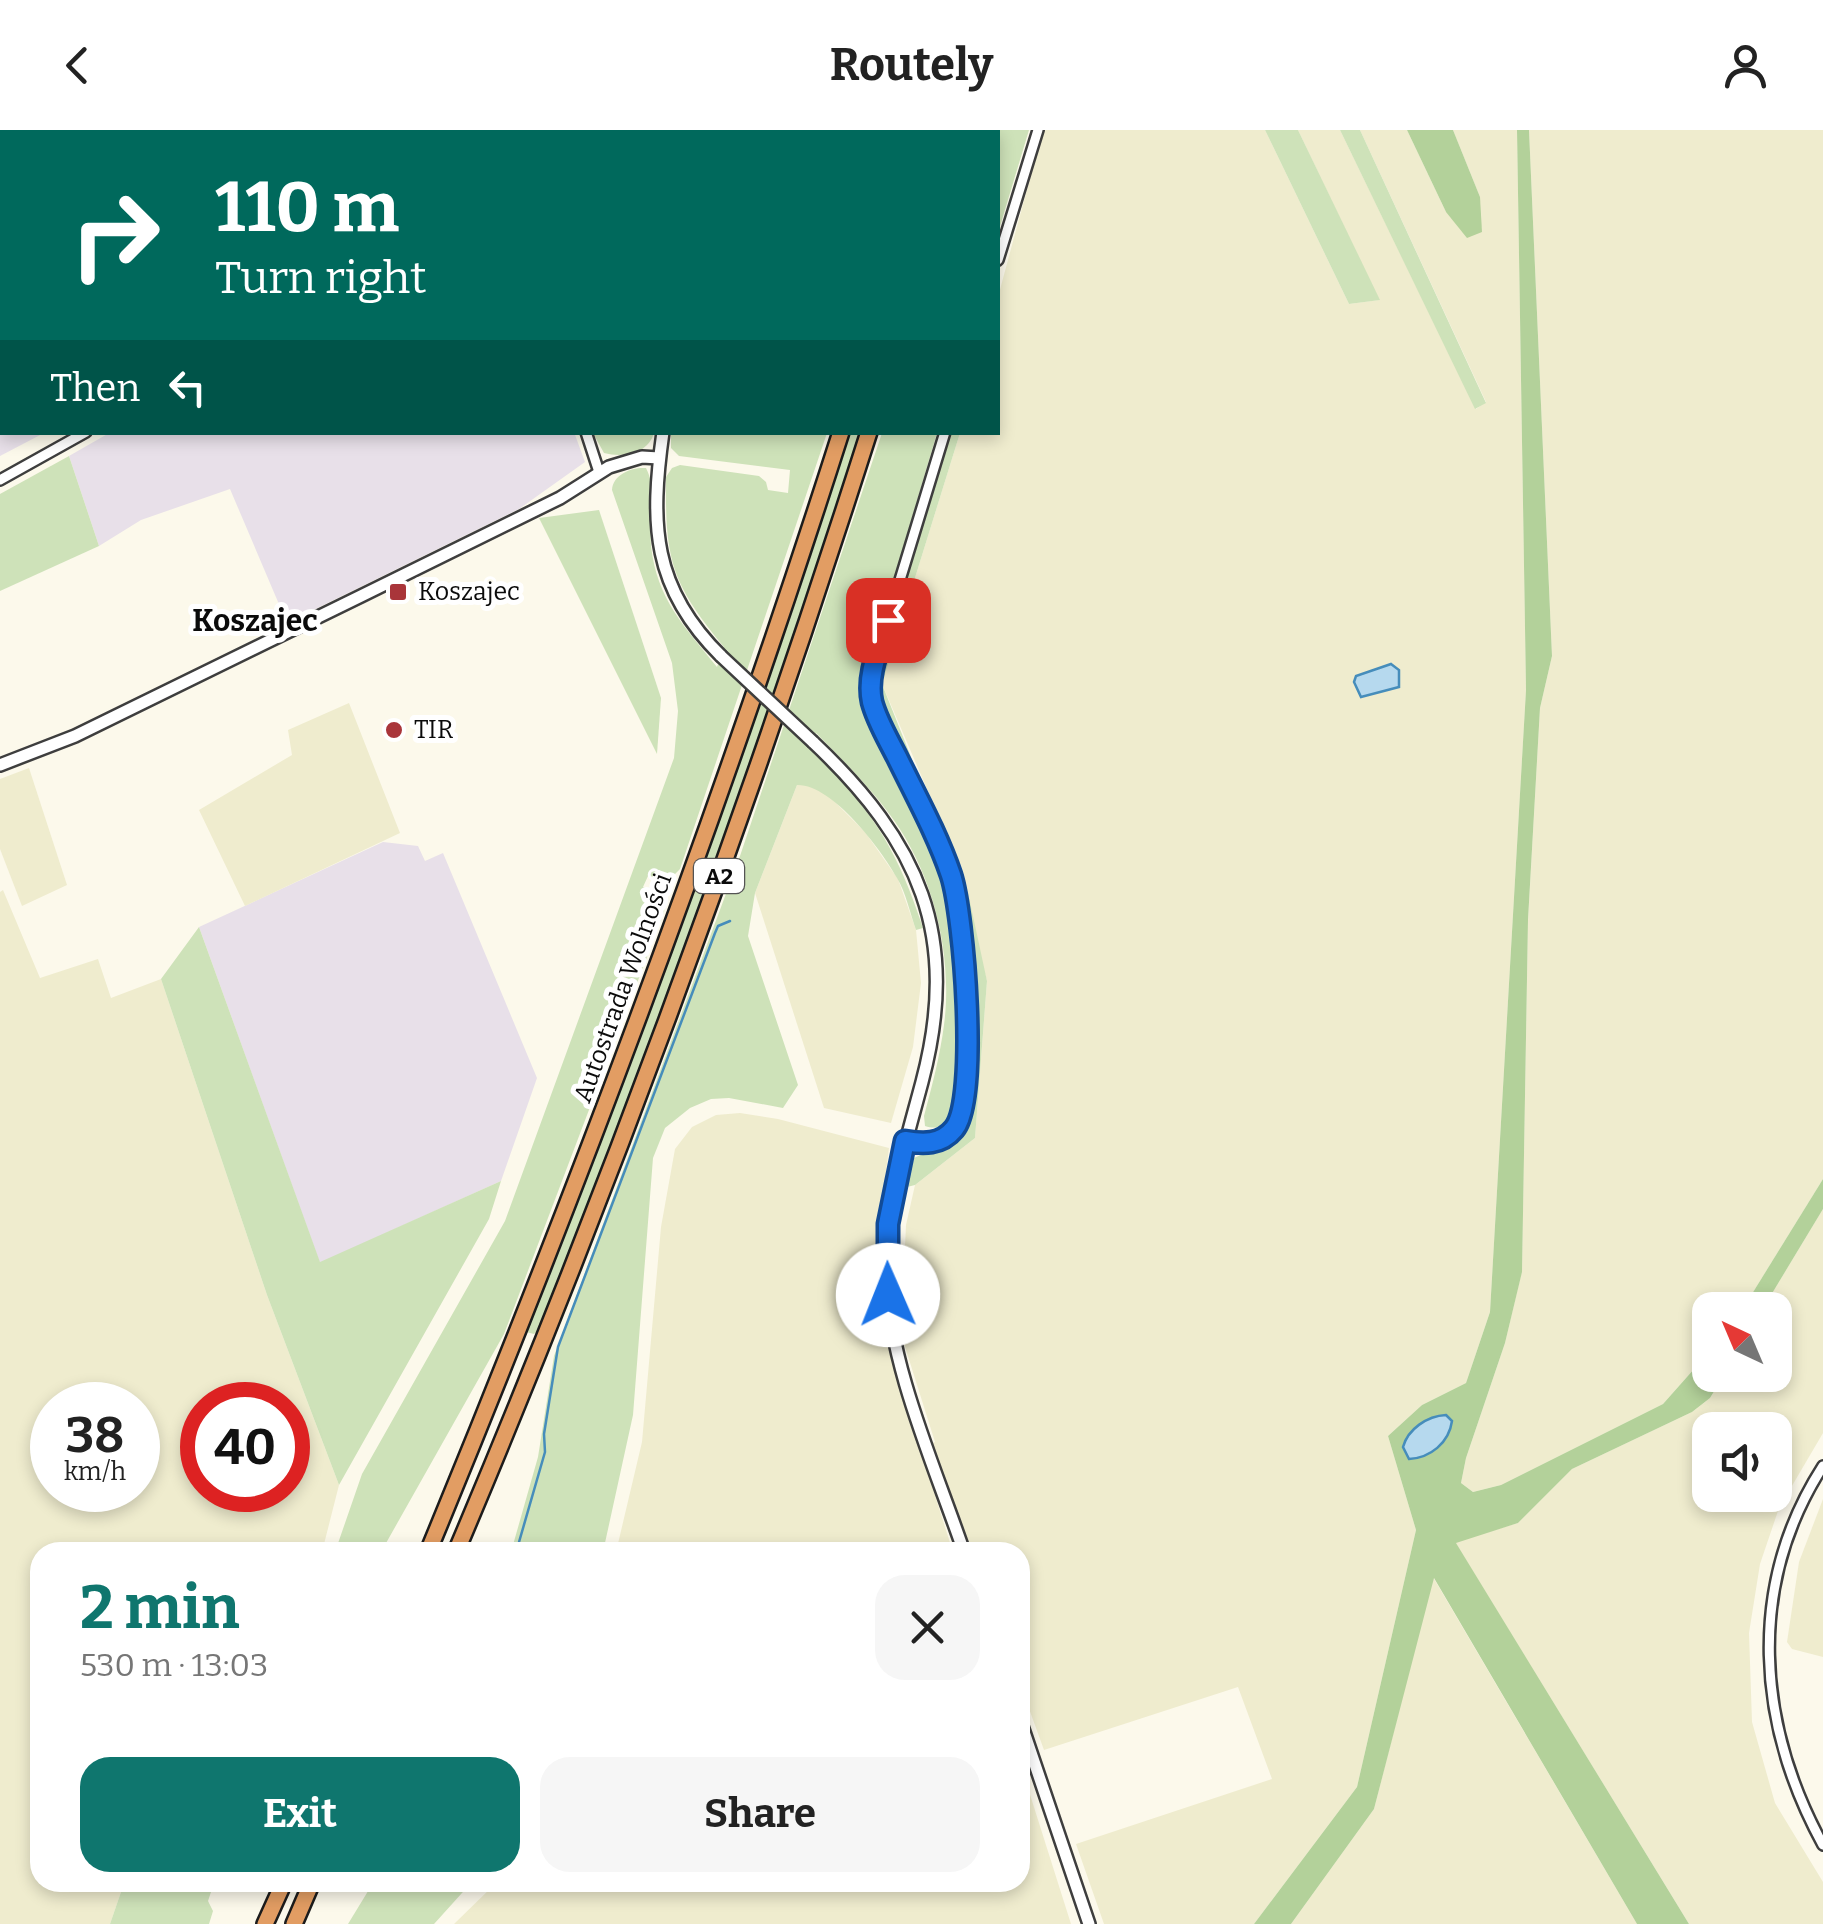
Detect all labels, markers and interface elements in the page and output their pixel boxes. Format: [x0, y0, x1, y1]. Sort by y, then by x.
icon: back [50, 38, 105, 93]
text: Routely [830, 38, 993, 92]
icon: person [1718, 38, 1773, 93]
text: 110 m [215, 166, 399, 250]
icon: right [50, 170, 180, 300]
text: Turn right [215, 251, 427, 305]
icon: left [160, 360, 215, 415]
text: Then [50, 365, 140, 411]
place label: Koszajec [418, 577, 520, 607]
pin [846, 578, 931, 663]
marker: Koszajec [387, 581, 409, 603]
icon: arrive [861, 593, 916, 648]
district label: Koszajec [192, 603, 318, 639]
place label: TIR [414, 715, 453, 745]
marker: TIR [383, 719, 405, 741]
road number: A2 [694, 859, 744, 893]
street label: Autostrada Wolności [568, 869, 678, 1107]
position arrow [836, 1243, 940, 1347]
north arrow [1692, 1292, 1792, 1392]
map controls [1692, 1292, 1792, 1512]
speed limit sign: 40 [180, 1382, 310, 1512]
text: 38 [66, 1405, 124, 1465]
button: sound [1692, 1412, 1792, 1512]
text: km/h [64, 1457, 126, 1487]
text: 2 min [80, 1572, 240, 1644]
button: close [875, 1575, 980, 1680]
text: 530 m · 13:03 [80, 1646, 268, 1684]
button: Exit [80, 1757, 520, 1872]
button: Share [540, 1757, 980, 1872]

